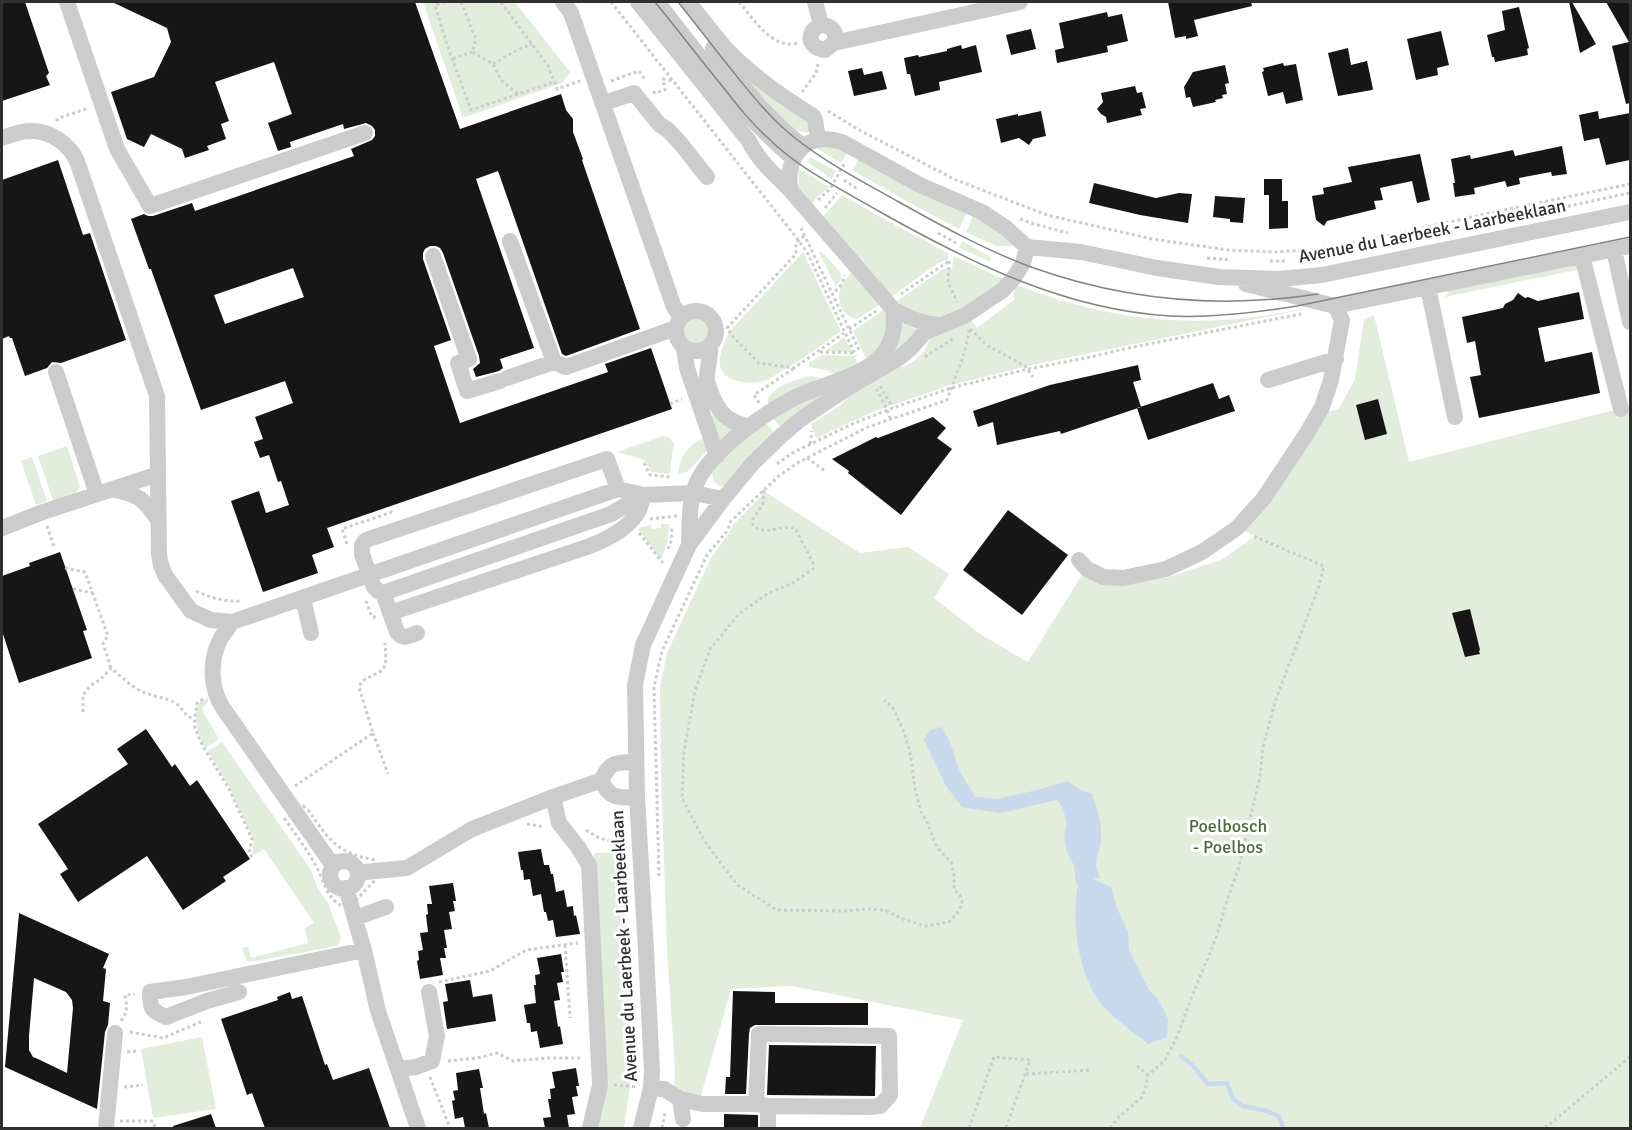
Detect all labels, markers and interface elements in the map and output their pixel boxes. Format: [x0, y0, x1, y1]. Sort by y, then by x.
street label: Avenue du Laerbeek - Laarbeeklaan [1296, 194, 1568, 268]
street label: Avenue du Laerbeek - Laarbeeklaan [606, 810, 642, 1082]
park label: Poelbosch - Poelbos [1189, 815, 1267, 858]

